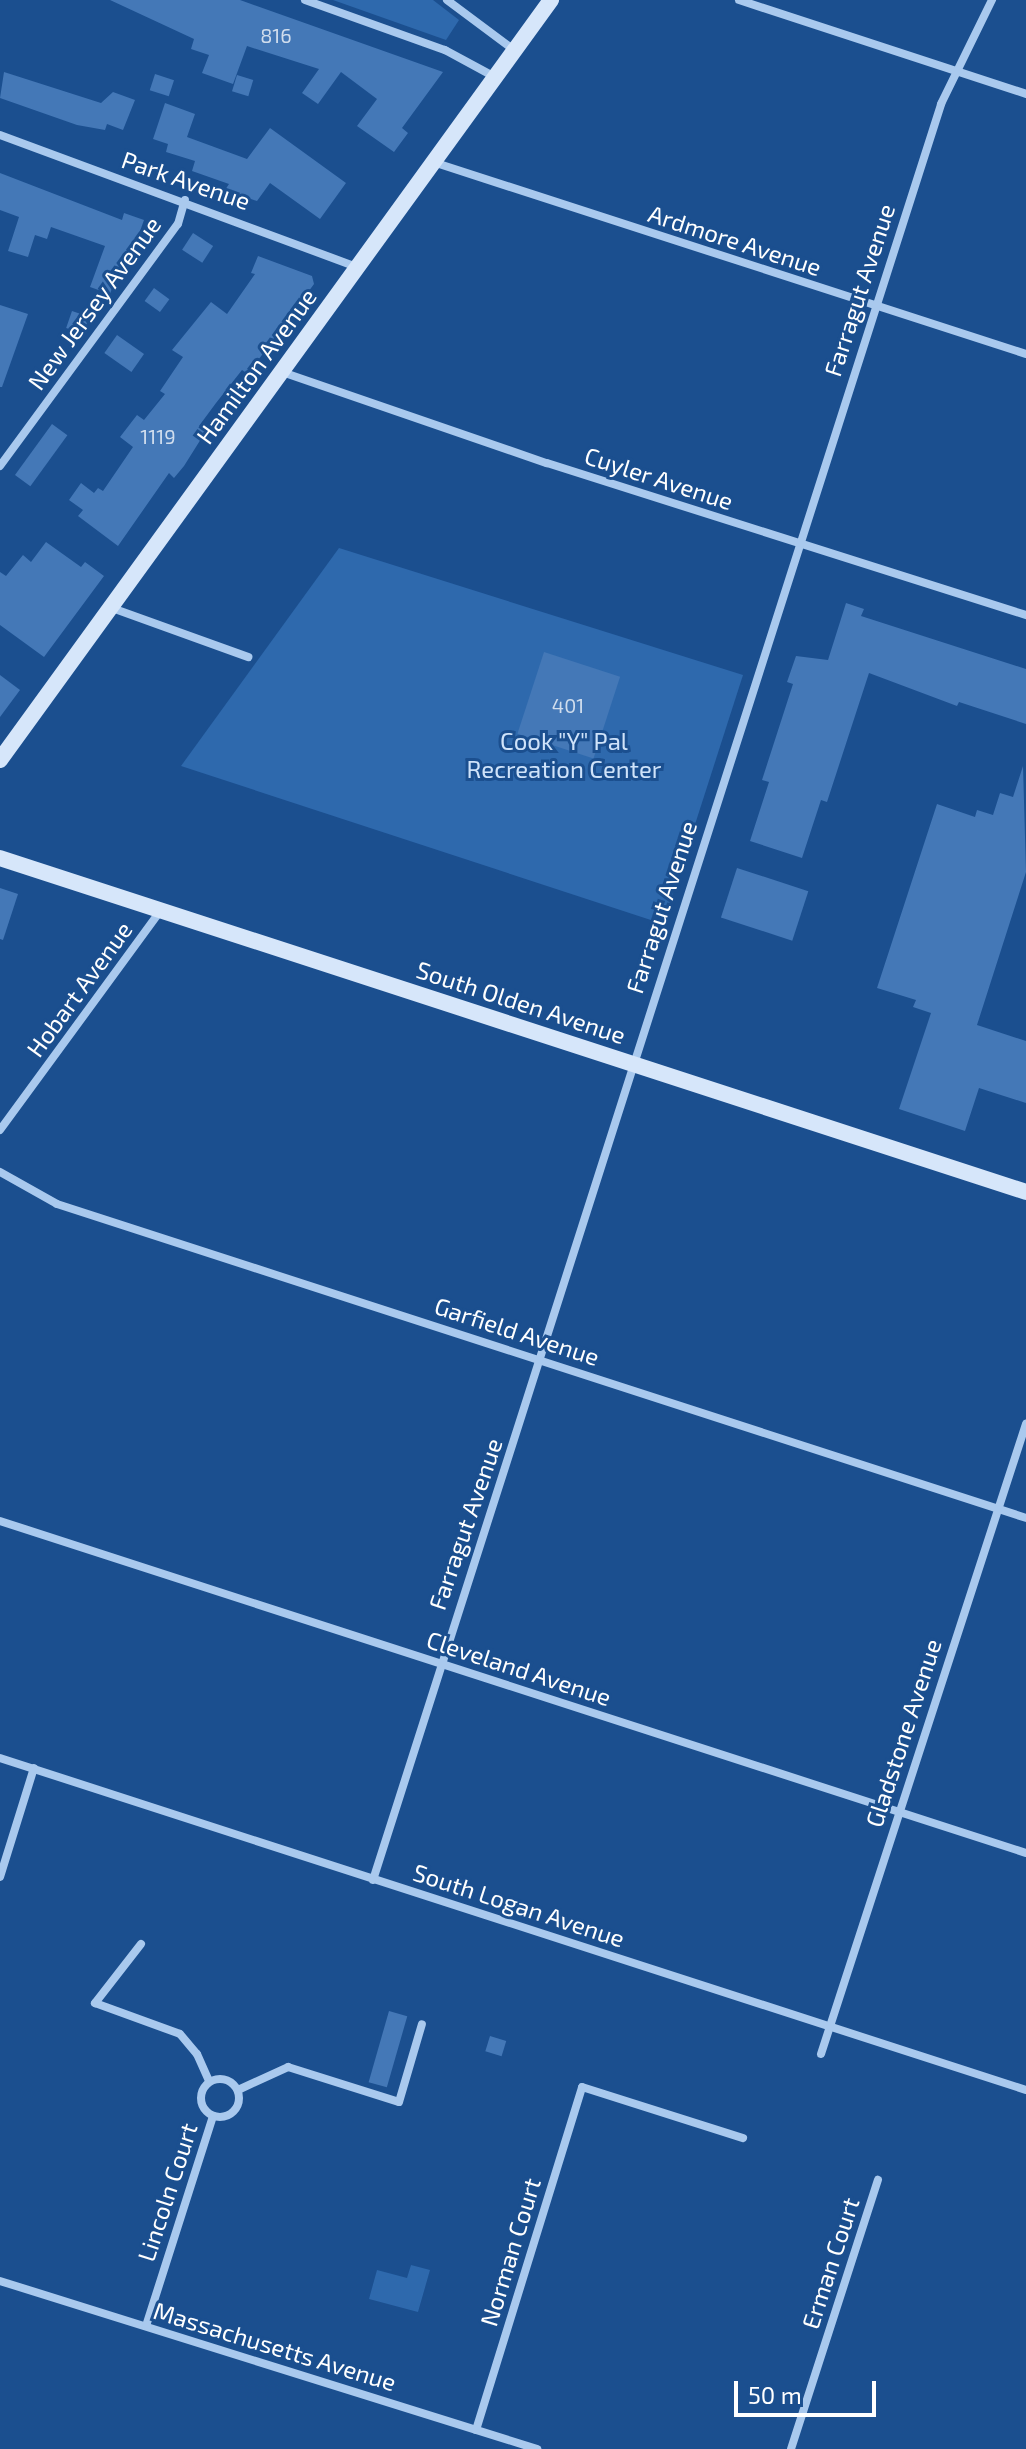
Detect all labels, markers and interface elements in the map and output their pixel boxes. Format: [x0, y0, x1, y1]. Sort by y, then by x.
house number: 816 [260, 23, 292, 47]
street label: Park Avenue [118, 144, 254, 216]
street label: Ardmore Avenue [645, 198, 825, 282]
street label: Farragut Avenue [817, 200, 901, 380]
street label: New Jersey Avenue [21, 210, 167, 396]
street label: Hamilton Avenue [190, 282, 322, 450]
house number: 1119 [140, 424, 176, 448]
street label: Cuyler Avenue [581, 440, 737, 516]
house number: 401 [552, 693, 584, 717]
park label: Cook "Y" Pal Recreation Center [467, 727, 661, 783]
street label: Farragut Avenue [619, 817, 703, 997]
street label: Hobart Avenue [20, 915, 138, 1063]
street label: South Olden Avenue [413, 955, 629, 1049]
street label: Garfield Avenue [431, 1291, 603, 1371]
street label: Farragut Avenue [422, 1434, 508, 1614]
street label: Cleveland Avenue [423, 1625, 615, 1711]
street label: Gladstone Avenue [859, 1635, 947, 1831]
street label: South Logan Avenue [409, 1857, 629, 1953]
street label: Lincoln Court [131, 2119, 203, 2265]
street label: Norman Court [474, 2174, 546, 2330]
street label: Erman Court [795, 2194, 865, 2332]
street label: Massachusetts Avenue [150, 2295, 400, 2397]
scale bar [738, 2365, 880, 2415]
text: 50 m [748, 2380, 802, 2409]

